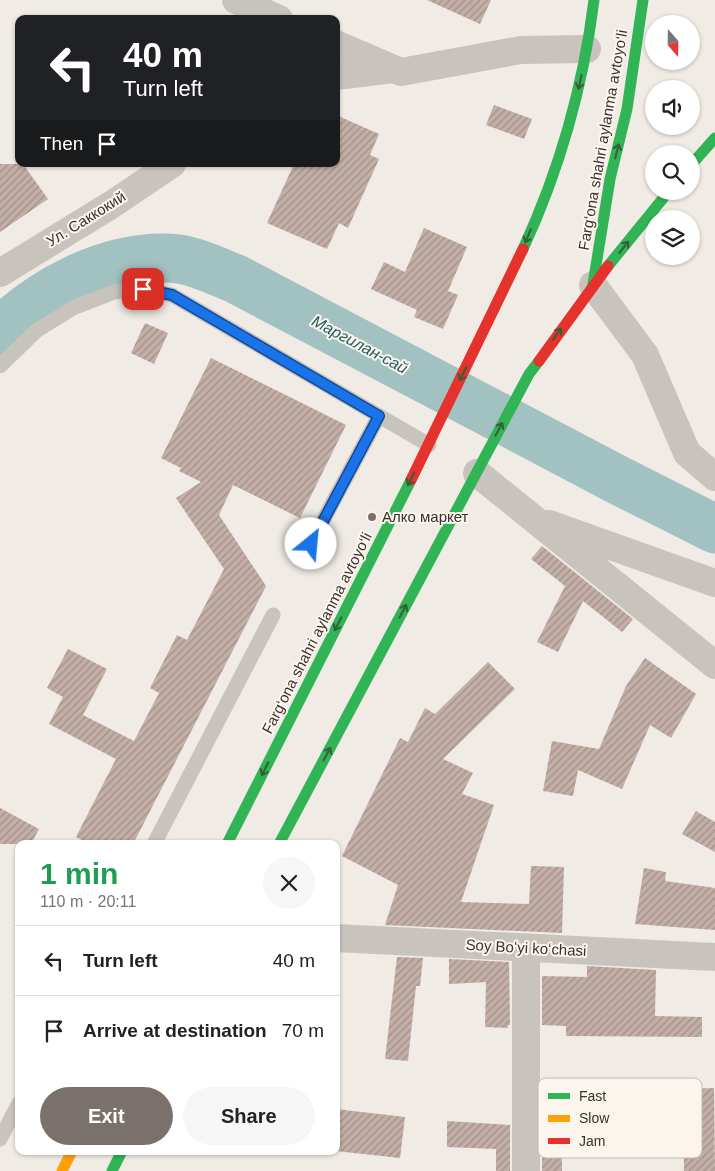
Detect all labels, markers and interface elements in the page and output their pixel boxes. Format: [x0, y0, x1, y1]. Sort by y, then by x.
north arrow [645, 15, 700, 70]
map controls [645, 15, 700, 265]
street label: Farg‘ona shahri aylanma avtoyo‘li [575, 28, 630, 251]
icon: left [40, 35, 105, 100]
text: 40 m [123, 35, 203, 74]
one-way arrow [575, 74, 584, 90]
text: Turn left [123, 76, 203, 101]
button: sound [645, 80, 700, 135]
icon: arrive [93, 130, 121, 158]
text: Then [40, 133, 83, 154]
one-way arrow [612, 144, 622, 160]
button: search [645, 145, 700, 200]
street label: Ул. Саккокий [43, 188, 128, 250]
button: layers [645, 210, 700, 265]
one-way arrow [523, 228, 533, 243]
one-way arrow [618, 241, 629, 254]
pin [122, 268, 164, 310]
icon: arrive [129, 275, 157, 303]
water label: Маргилан-сай [309, 312, 411, 377]
one-way arrow [552, 328, 563, 341]
one-way arrow [457, 366, 467, 381]
one-way arrow [494, 422, 504, 437]
one-way arrow [406, 471, 415, 486]
place label: Алко маркет [382, 508, 469, 525]
marker: Алко маркет [366, 511, 378, 523]
position arrow [284, 517, 336, 569]
street label: Farg‘ona shahri aylanma avtoyo‘li [258, 529, 375, 736]
one-way arrow [399, 604, 408, 619]
one-way arrow [333, 616, 342, 631]
one-way arrow [322, 747, 332, 762]
one-way arrow [260, 761, 269, 776]
text: 1 min [40, 857, 118, 890]
button: close [263, 857, 315, 909]
text: 110 m · 20:11 [40, 893, 136, 910]
street label: Soy Boʻyi koʻchasi [465, 936, 587, 959]
icon: left [40, 947, 68, 975]
text: Turn left [83, 950, 158, 971]
text: 40 m [273, 950, 315, 971]
icon: arrive [40, 1017, 68, 1045]
text: Arrive at destination [83, 1020, 267, 1041]
text: 70 m [282, 1020, 324, 1041]
legend [538, 1078, 702, 1158]
button: Exit [40, 1087, 173, 1145]
button: Share [183, 1087, 315, 1145]
text: Fast [579, 1088, 606, 1104]
text: Slow [579, 1110, 610, 1126]
text: Jam [579, 1133, 605, 1149]

